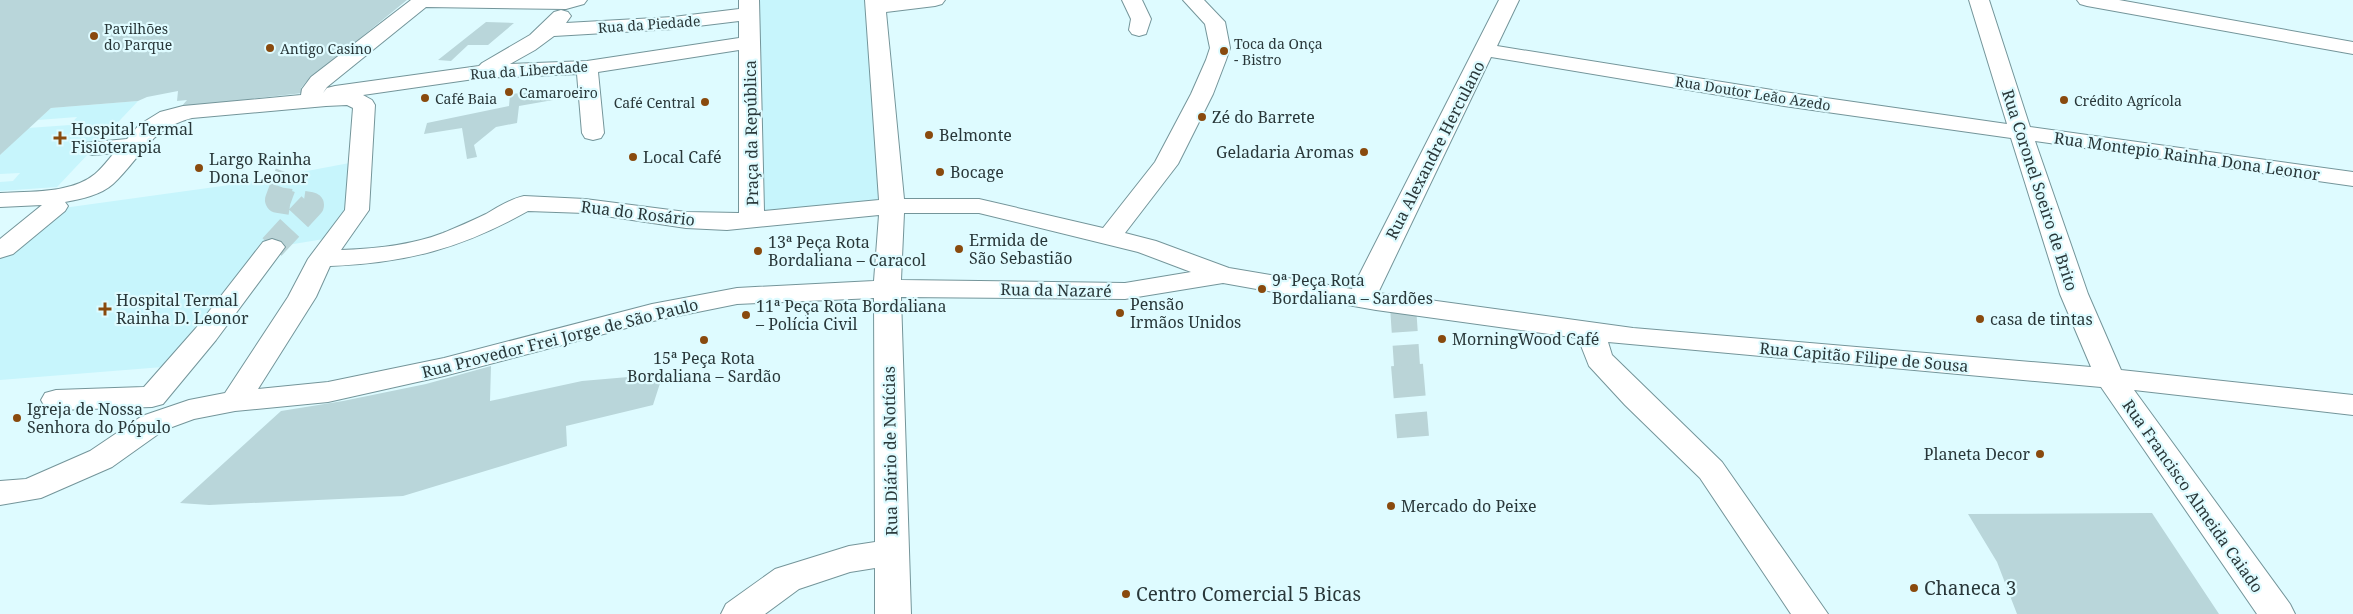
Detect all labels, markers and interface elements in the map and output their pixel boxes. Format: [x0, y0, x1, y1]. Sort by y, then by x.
street label: Rua da Piedade [597, 11, 701, 37]
place label: Pavilhões do Parque [104, 19, 172, 54]
marker: Pavilhões do Parque [88, 30, 100, 42]
place label: Toca da Onça - Bistro [1234, 34, 1323, 69]
place label: Antigo Casino [280, 39, 372, 58]
marker: Antigo Casino [264, 42, 276, 54]
marker: Toca da Onça - Bistro [1218, 45, 1230, 57]
street label: Rua da Liberdade [469, 56, 589, 84]
street label: Rua Alexandre Herculano [1380, 57, 1490, 243]
street label: Praça da República [739, 60, 763, 206]
street label: Rua Doutor Leão Azedo [1674, 71, 1832, 115]
place label: Camaroeiro [519, 83, 598, 102]
marker: Camaroeiro [503, 86, 515, 98]
street label: Rua Coronel Soeiro de Brito [1997, 86, 2083, 294]
place label: Café Baia [435, 89, 497, 108]
place label: Crédito Agrícola [2074, 91, 2182, 110]
marker: Café Baia [419, 92, 431, 104]
place label: Café Central [614, 93, 696, 112]
marker: Crédito Agrícola [2058, 94, 2070, 106]
marker: Café Central [699, 96, 711, 108]
place label: Zé do Barrete [1212, 106, 1315, 128]
marker: Zé do Barrete [1196, 111, 1208, 123]
place label: Hospital Termal Fisioterapia [71, 118, 193, 158]
place label: Belmonte [939, 124, 1012, 146]
street label: Rua Montepio Rainha Dona Leonor [2053, 126, 2322, 186]
marker: Belmonte [923, 129, 935, 141]
marker: Hospital Termal Fisioterapia [53, 131, 67, 145]
place label: Geladaria Aromas [1216, 141, 1354, 163]
place label: Local Café [643, 146, 722, 168]
marker: Geladaria Aromas [1358, 146, 1370, 158]
place label: Largo Rainha Dona Leonor [209, 148, 312, 188]
marker: Local Café [627, 151, 639, 163]
place label: Bocage [950, 161, 1004, 183]
marker: Largo Rainha Dona Leonor [193, 162, 205, 174]
marker: Bocage [934, 166, 946, 178]
street label: Rua do Rosário [580, 195, 696, 231]
place label: Ermida de São Sebastião [969, 229, 1072, 269]
place label: 13ª Peça Rota Bordaliana – Caracol [768, 231, 926, 271]
marker: Ermida de São Sebastião [953, 243, 965, 255]
marker: 13ª Peça Rota Bordaliana – Caracol [752, 245, 764, 257]
place label: 9ª Peça Rota Bordaliana – Sardões [1272, 269, 1433, 309]
street label: Rua da Nazaré [1000, 278, 1112, 302]
marker: 9ª Peça Rota Bordaliana – Sardões [1256, 283, 1268, 295]
place label: Hospital Termal Rainha D. Leonor [116, 289, 249, 329]
street label: Rua Provedor Frei Jorge de São Paulo [419, 293, 701, 383]
place label: Pensão Irmãos Unidos [1130, 293, 1241, 333]
place label: 11ª Peça Rota Bordaliana – Polícia Civil [755, 295, 946, 335]
marker: Hospital Termal Rainha D. Leonor [98, 302, 112, 316]
marker: Pensão Irmãos Unidos [1114, 307, 1126, 319]
place label: casa de tintas [1990, 308, 2093, 330]
marker: 11ª Peça Rota Bordaliana – Polícia Civil [740, 309, 752, 321]
marker: casa de tintas [1974, 313, 1986, 325]
place label: MorningWood Café [1452, 328, 1599, 350]
marker: MorningWood Café [1436, 333, 1448, 345]
marker: 15ª Peça Rota Bordaliana – Sardão [698, 334, 710, 346]
street label: Rua Capitão Filipe de Sousa [1759, 337, 1969, 377]
place label: 15ª Peça Rota Bordaliana – Sardão [627, 347, 781, 387]
street label: Rua Diário de Notícias [878, 366, 902, 536]
street label: Rua Francisco Almeida Caiado [2118, 395, 2268, 597]
place label: Igreja de Nossa Senhora do Pópulo [27, 398, 171, 438]
marker: Igreja de Nossa Senhora do Pópulo [11, 412, 23, 424]
place label: Planeta Decor [1924, 443, 2030, 465]
marker: Planeta Decor [2034, 448, 2046, 460]
place label: Mercado do Peixe [1401, 495, 1537, 517]
marker: Mercado do Peixe [1385, 500, 1397, 512]
place label: Chaneca 3 [1924, 575, 2016, 601]
place label: Centro Comercial 5 Bicas [1136, 581, 1361, 607]
marker: Chaneca 3 [1908, 582, 1920, 594]
marker: Centro Comercial 5 Bicas [1120, 588, 1132, 600]

